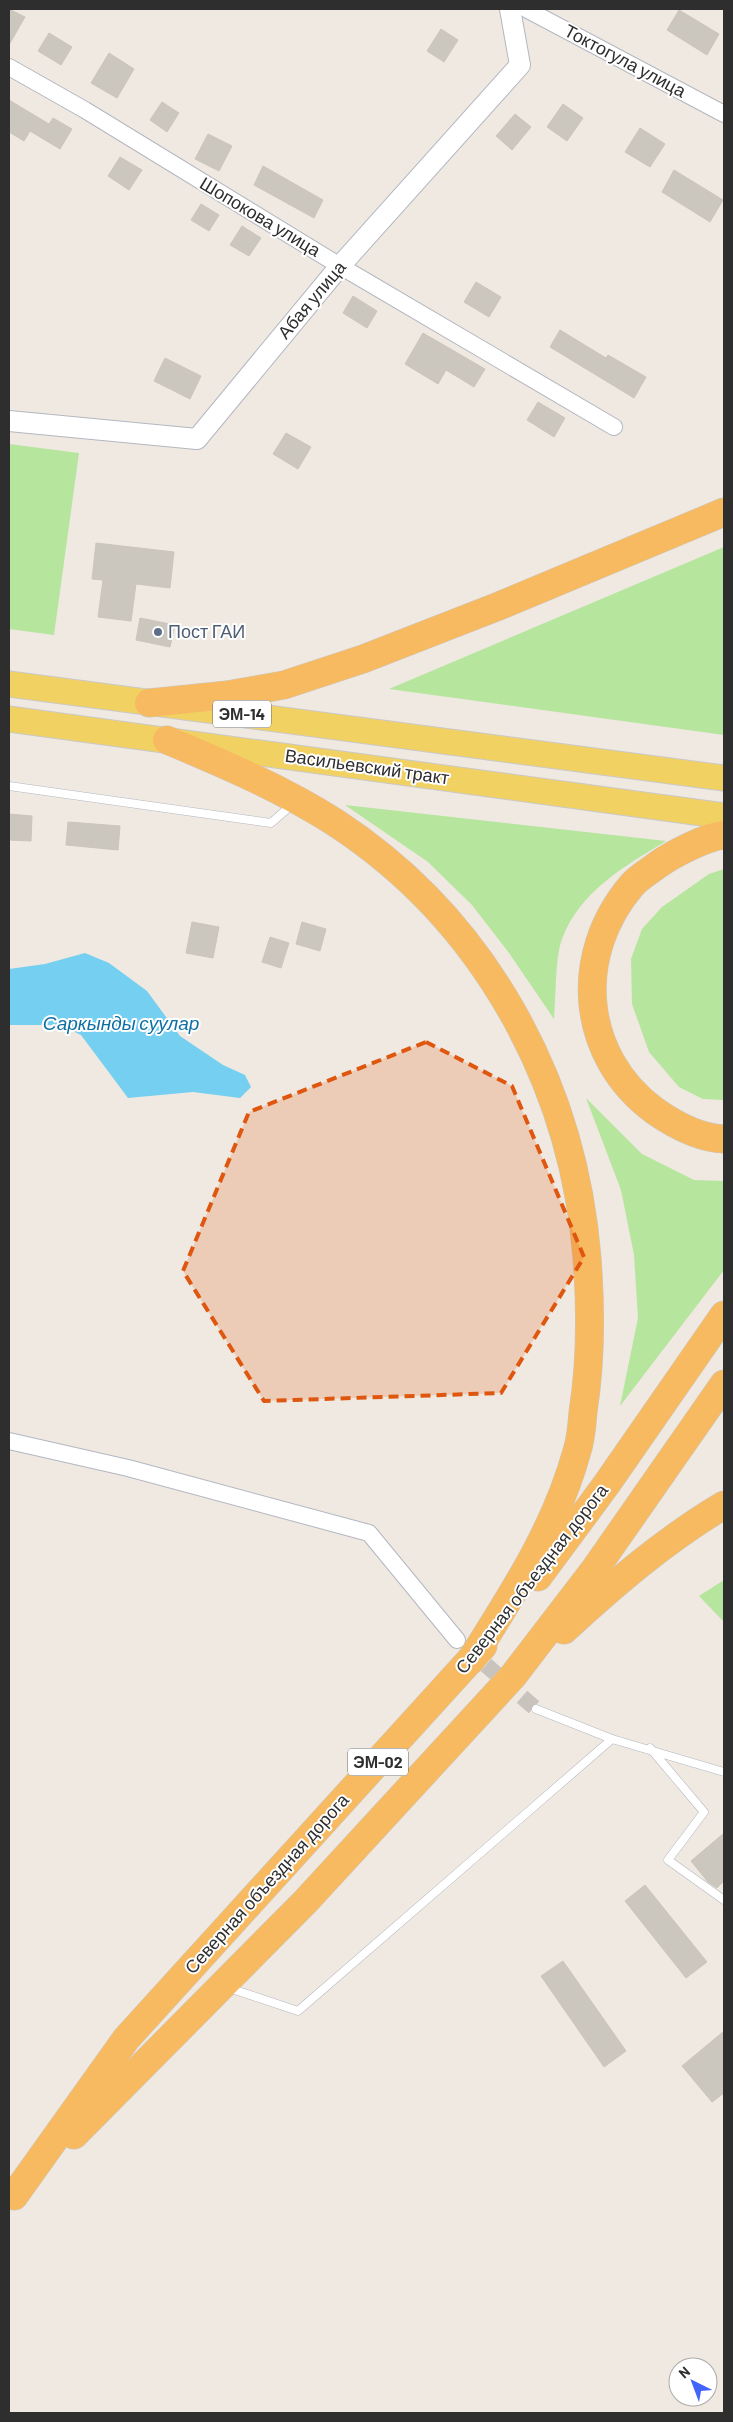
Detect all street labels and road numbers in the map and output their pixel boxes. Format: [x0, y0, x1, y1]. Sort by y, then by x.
street label: Токтогула улица [561, 19, 691, 102]
street label: Шопокова улица [196, 171, 326, 261]
street label: Абая улица [272, 255, 351, 343]
road number: ЭМ-14 [213, 701, 271, 728]
street label: Васильевский тракт [284, 744, 451, 788]
street label: Северная объездная дорога [450, 1478, 613, 1678]
road number: ЭМ-02 [348, 1748, 408, 1775]
street label: Северная объездная дорога [180, 1788, 354, 1978]

